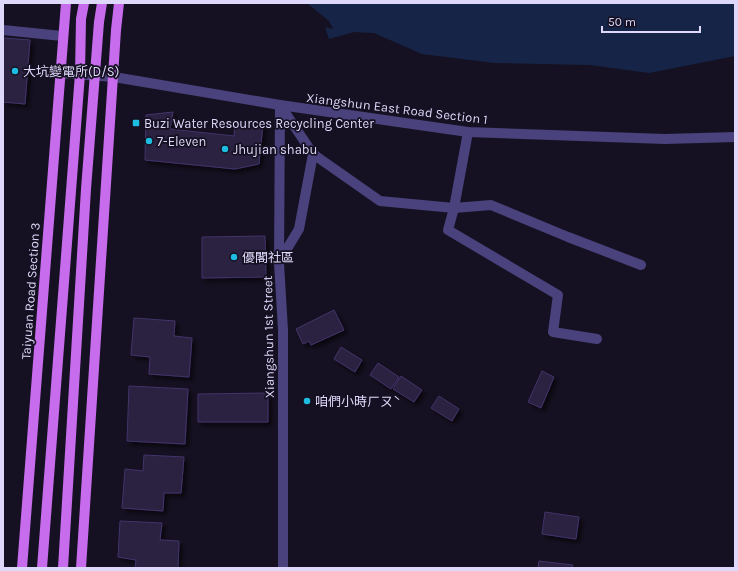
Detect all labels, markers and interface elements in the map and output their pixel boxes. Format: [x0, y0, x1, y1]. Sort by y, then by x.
scale bar [602, 8, 700, 34]
text: 50 m [608, 15, 636, 29]
place label: 大坑變電所(D/S) [23, 64, 119, 79]
marker: 大坑變電所(D/S) [10, 66, 20, 76]
street label: Xiangshun East Road Section 1 [305, 90, 489, 127]
place label: Buzi Water Resources Recycling Center [144, 116, 374, 131]
marker: Buzi Water Resources Recycling Center [131, 118, 141, 128]
place label: 7-Eleven [157, 134, 206, 149]
marker: 7-Eleven [144, 136, 154, 146]
place label: Jhujian shabu [233, 142, 317, 157]
marker: Jhujian shabu [220, 144, 230, 154]
street label: Taiyuan Road Section 3 [18, 222, 43, 360]
place label: 優閣社區 [242, 250, 294, 265]
marker: 優閣社區 [229, 252, 239, 262]
street label: Xiangshun 1st Street [260, 275, 277, 399]
place label: 咱們小時ㄏㄡˋ [315, 394, 401, 409]
marker: 咱們小時ㄏㄡˋ [302, 396, 312, 406]

